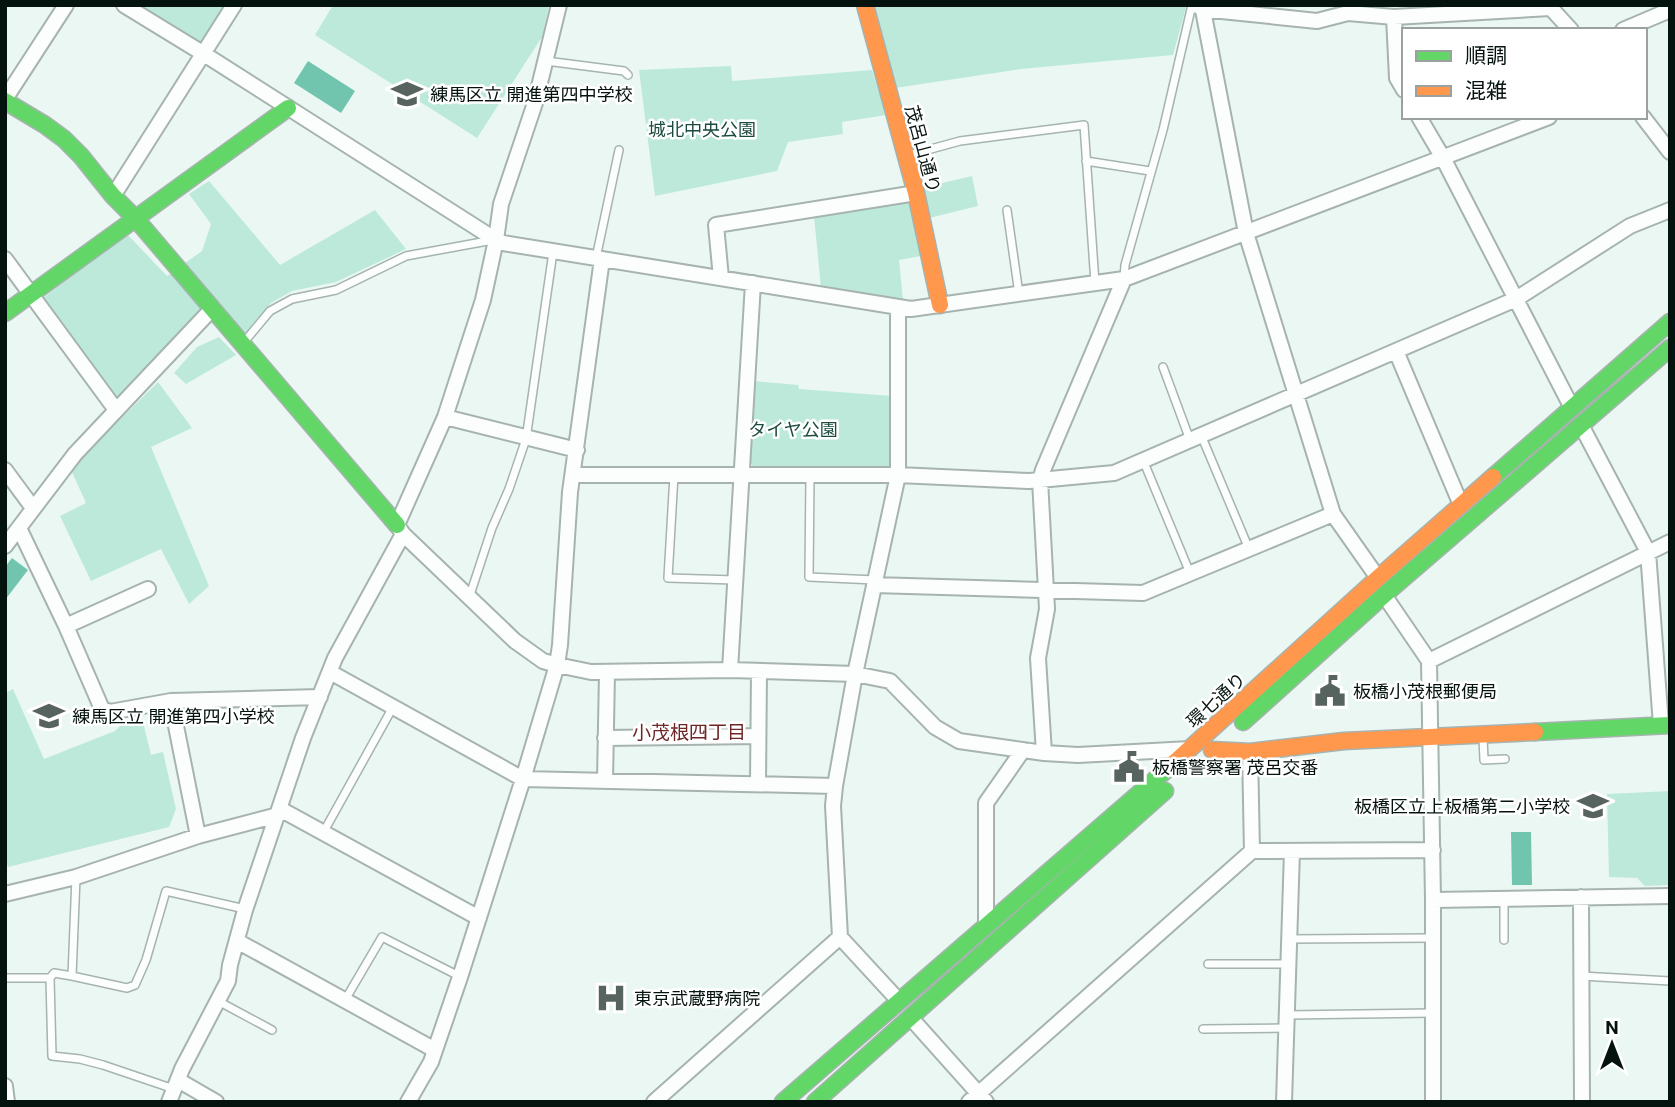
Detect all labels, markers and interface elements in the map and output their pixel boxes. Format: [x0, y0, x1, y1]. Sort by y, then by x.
legend [1402, 28, 1647, 119]
text: 順調 [1465, 44, 1507, 68]
school or university icon: 練馬区立 開進第四中学校 [390, 77, 424, 111]
text: 混雑 [1465, 79, 1507, 103]
place label: 練馬区立 開進第四中学校 [430, 84, 632, 105]
street label: 茂呂山通り [901, 103, 945, 195]
park label: 城北中央公園 [648, 119, 756, 140]
park label: タイヤ公園 [748, 419, 838, 440]
street label: 環七通り [1182, 668, 1250, 732]
public building icon: 板橋小茂根郵便局 [1313, 674, 1347, 708]
place label: 板橋小茂根郵便局 [1353, 681, 1497, 702]
school or university icon: 練馬区立 開進第四小学校 [32, 699, 66, 733]
place label: 練馬区立 開進第四小学校 [72, 706, 274, 727]
district label: 小茂根四丁目 [632, 721, 746, 744]
public building icon: 板橋警察署 茂呂交番 [1112, 750, 1146, 784]
place label: 板橋警察署 茂呂交番 [1152, 757, 1318, 778]
school or university icon: 板橋区立上板橋第二小学校 [1576, 789, 1610, 823]
place label: 板橋区立上板橋第二小学校 [1354, 796, 1570, 817]
hospital icon: 東京武蔵野病院 [594, 981, 628, 1015]
place label: 東京武蔵野病院 [634, 988, 760, 1009]
north arrow [1577, 1009, 1647, 1079]
text: N [1605, 1016, 1619, 1039]

